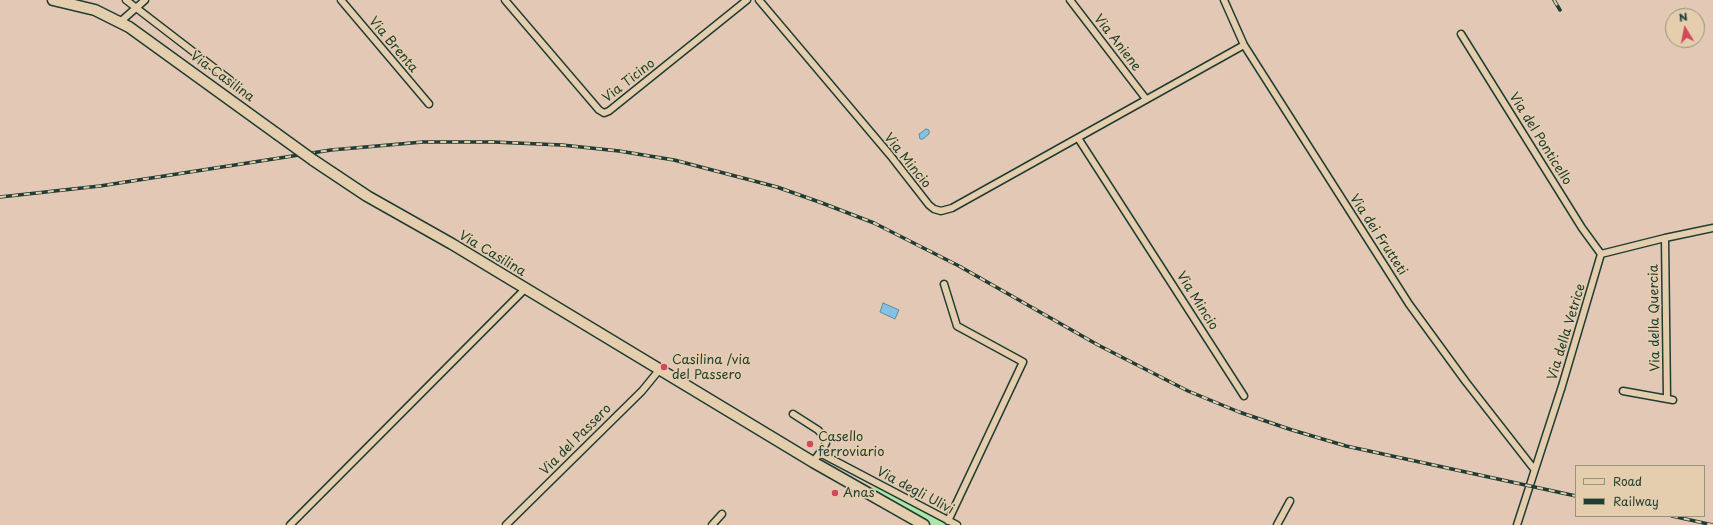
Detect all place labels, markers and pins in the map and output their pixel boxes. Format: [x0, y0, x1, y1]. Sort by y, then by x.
place label: Casilina /via del Passero [672, 352, 750, 383]
marker: Casilina /via del Passero [659, 362, 669, 372]
place label: Casello ferroviario [818, 429, 884, 460]
marker: Casello ferroviario [805, 439, 815, 449]
place label: Anas [843, 485, 875, 501]
marker: Anas [830, 488, 840, 498]

